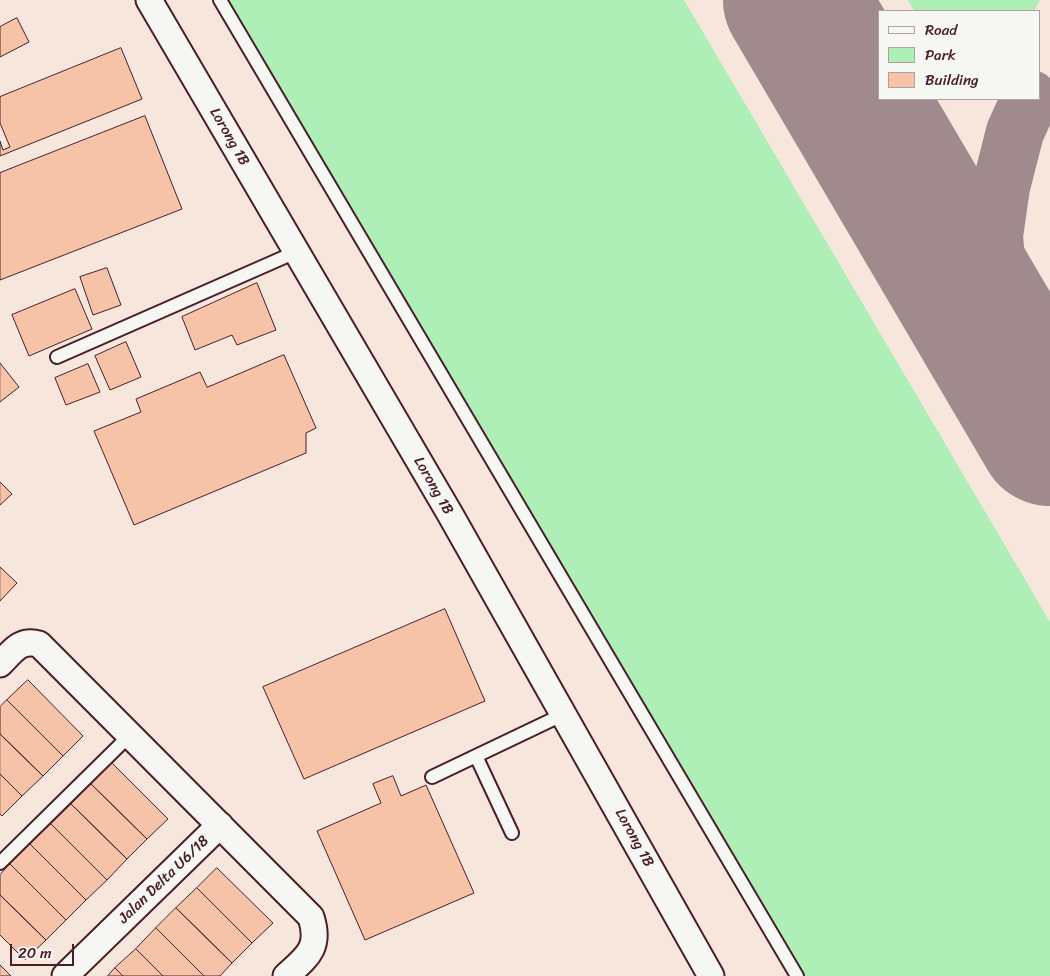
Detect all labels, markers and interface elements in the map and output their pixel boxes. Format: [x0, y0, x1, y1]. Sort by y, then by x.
legend [878, 10, 1040, 100]
text: Road [925, 17, 957, 43]
text: Park [925, 42, 956, 68]
text: Building [925, 67, 979, 93]
street label: Lorong 1B [205, 105, 253, 169]
street label: Lorong 1B [409, 454, 457, 518]
street label: Lorong 1B [611, 806, 657, 870]
street label: Jalan Delta U6/18 [115, 832, 213, 928]
scale bar [12, 934, 76, 966]
text: 20 m [18, 940, 52, 966]

